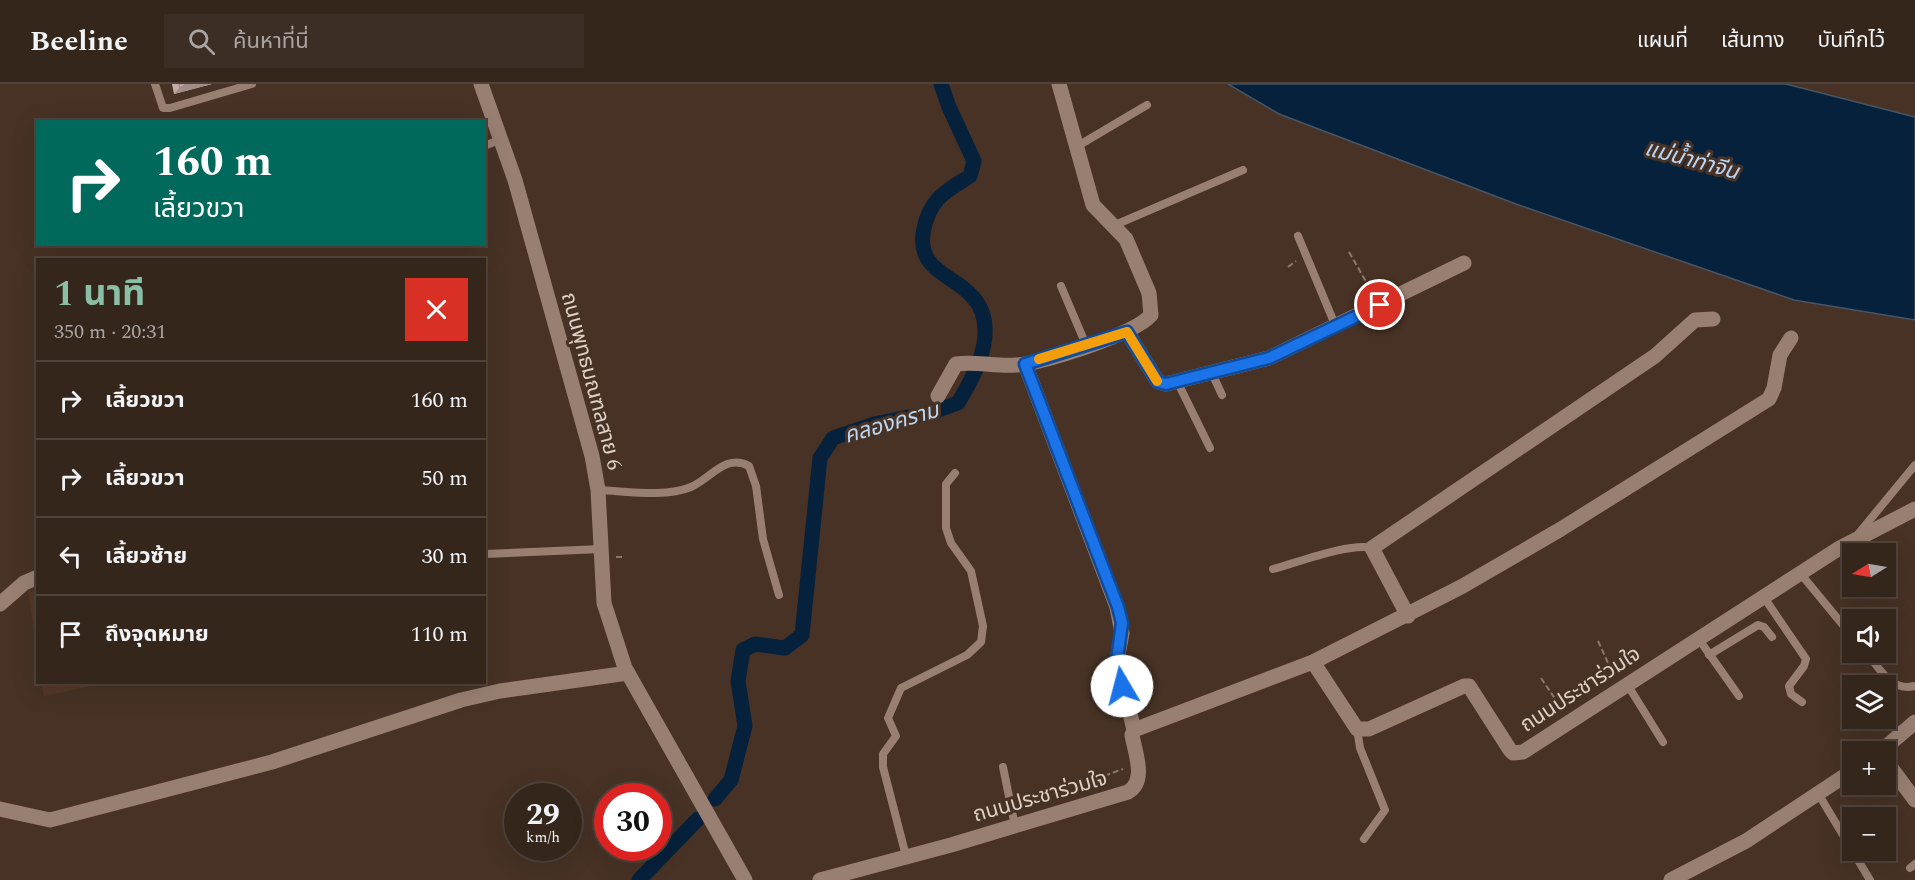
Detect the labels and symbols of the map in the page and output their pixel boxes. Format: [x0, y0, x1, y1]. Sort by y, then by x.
water label: แม่น้ำท่าจีน [1641, 132, 1744, 189]
pin [1354, 279, 1405, 330]
street label: ถนนพุทธมณฑลสาย 6 [552, 289, 630, 474]
water label: คลองคราม [840, 394, 944, 453]
north arrow [1842, 543, 1896, 597]
street label: ถนนประชาร่วมใจ [1514, 639, 1647, 741]
position arrow [1090, 654, 1154, 718]
street label: ถนนประชาร่วมใจ [969, 762, 1111, 831]
speed limit sign: 30 [594, 783, 672, 861]

